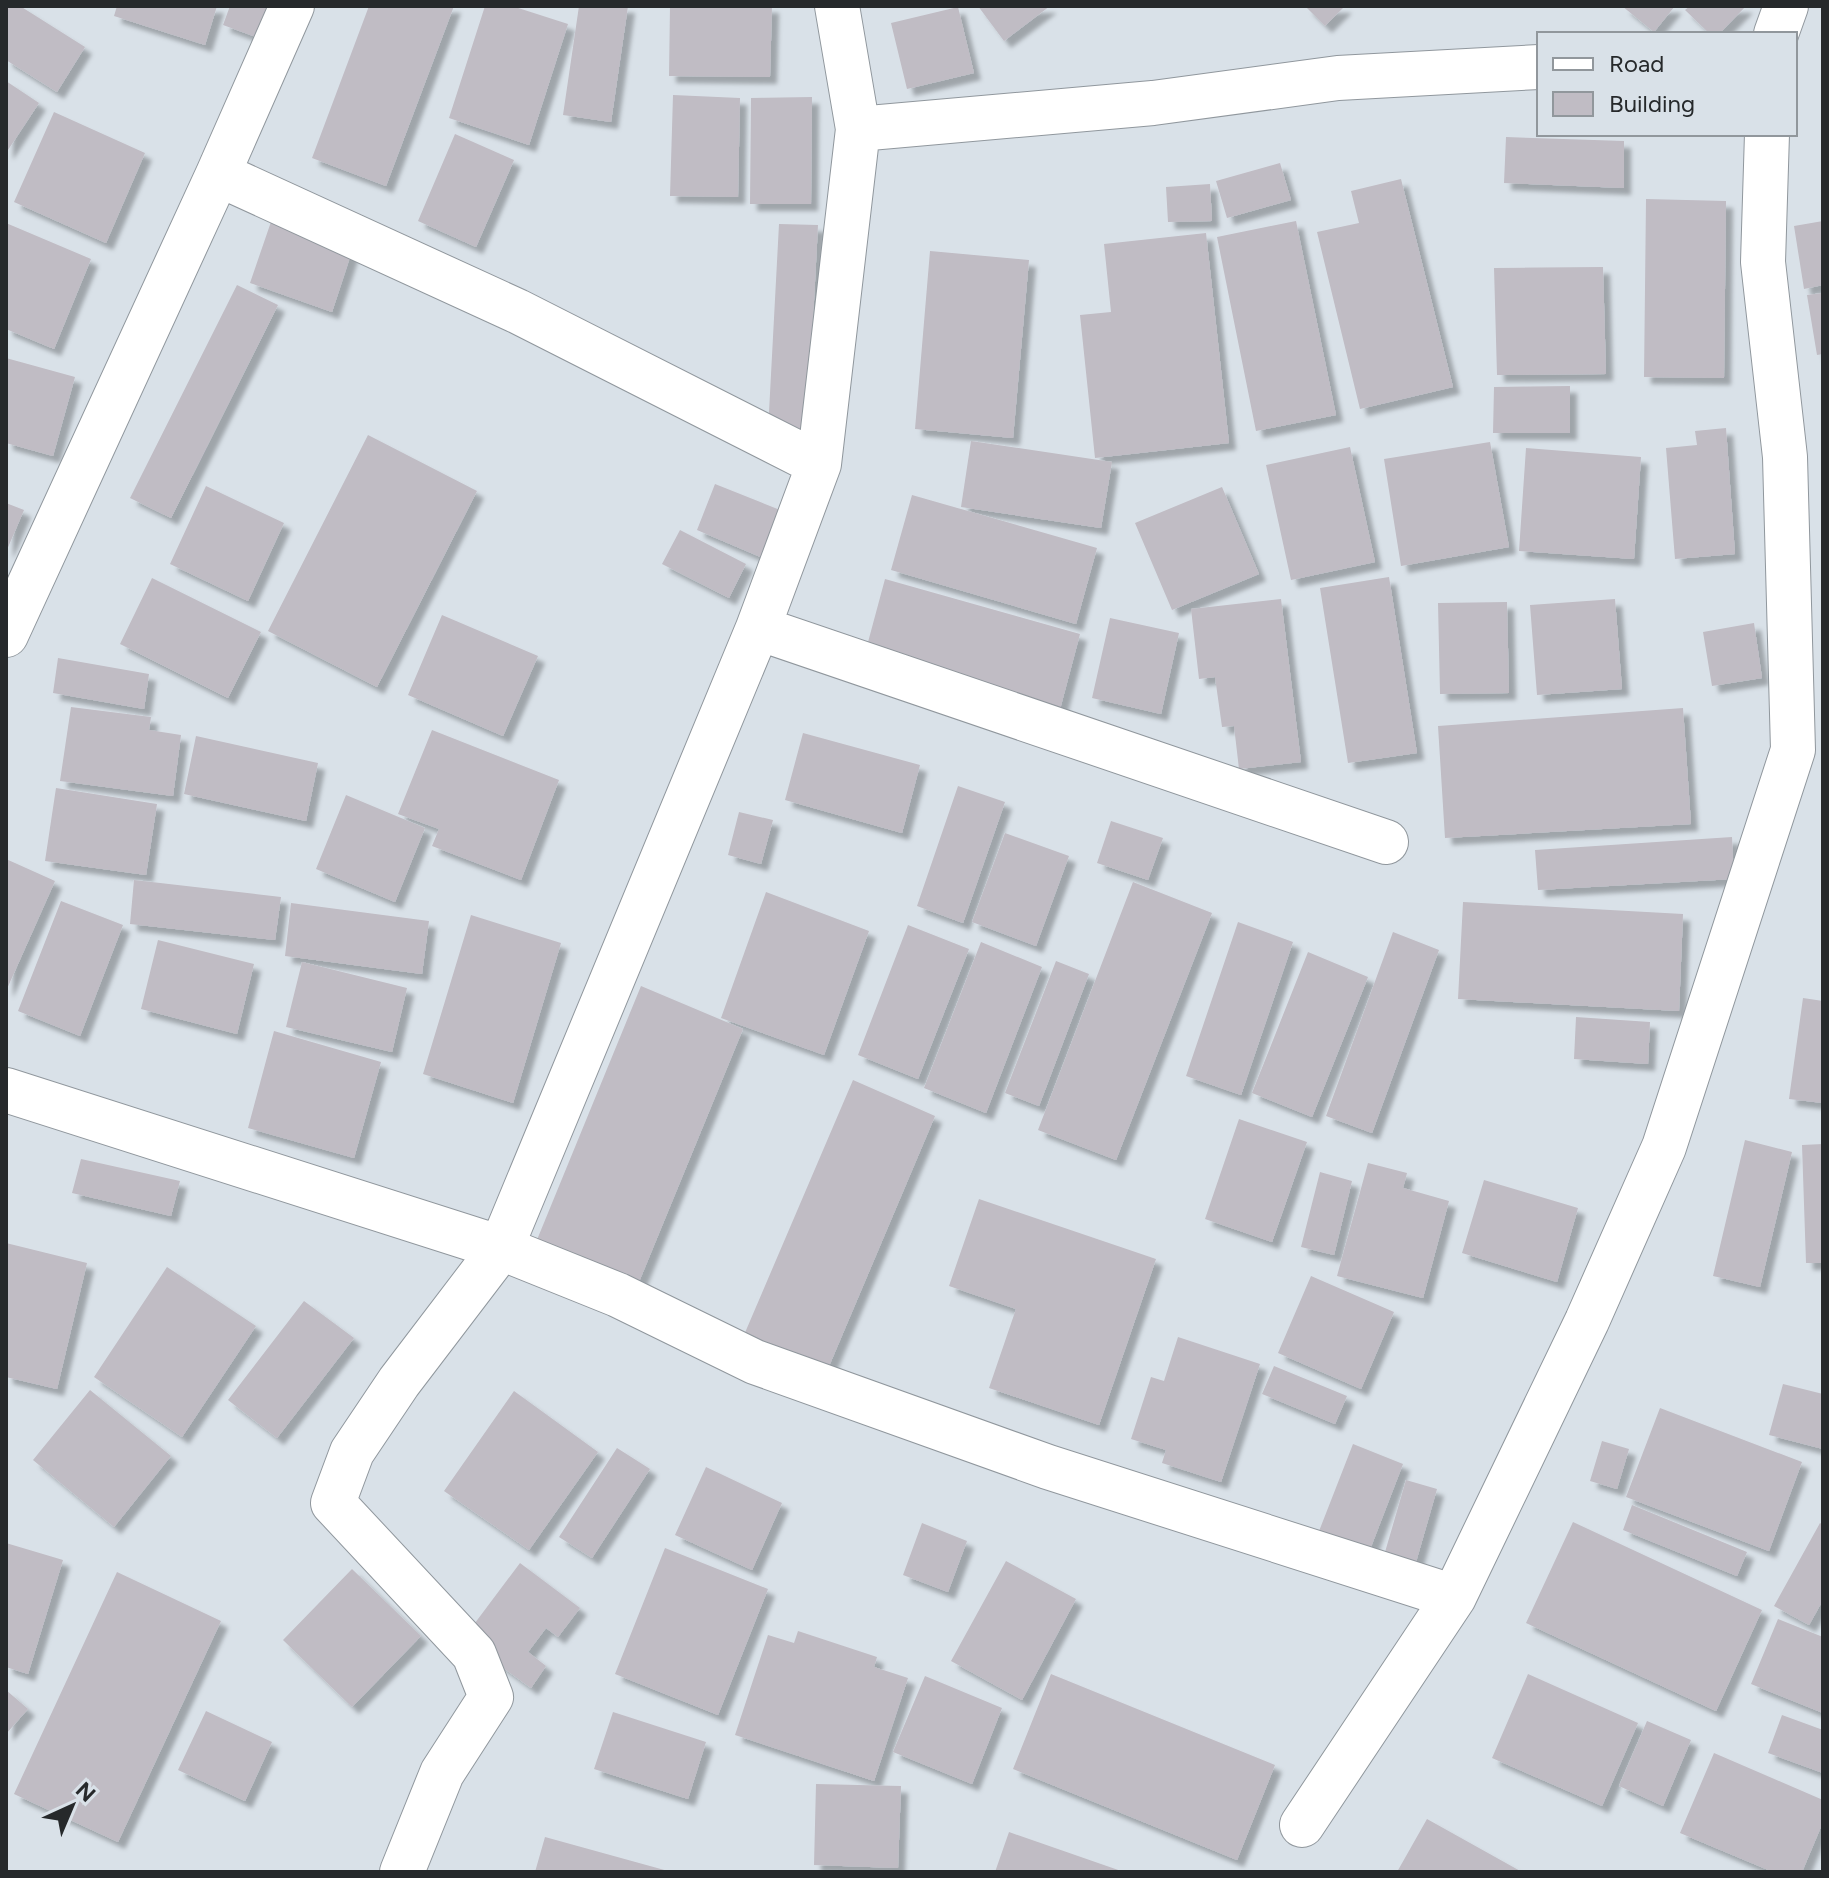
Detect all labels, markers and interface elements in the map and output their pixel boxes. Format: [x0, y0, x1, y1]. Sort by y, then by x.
legend [1537, 32, 1797, 136]
text: Road [1609, 49, 1664, 78]
text: Building [1609, 89, 1695, 118]
north arrow [32, 1766, 112, 1846]
text: N [70, 1776, 101, 1808]

